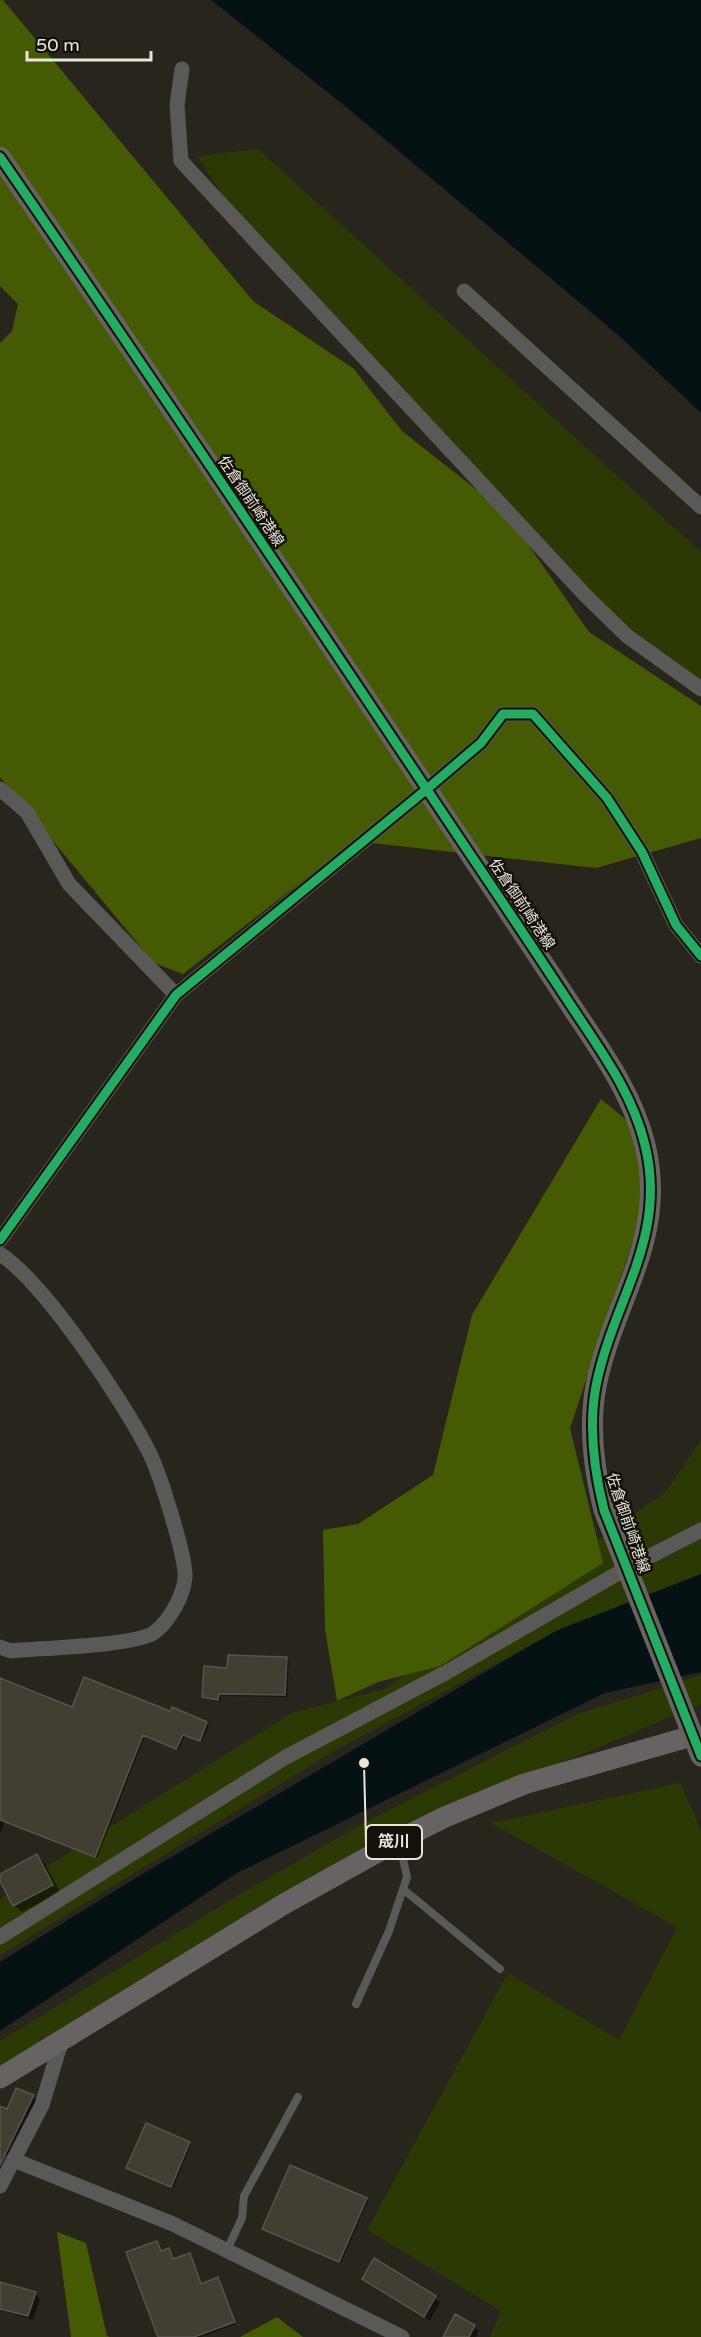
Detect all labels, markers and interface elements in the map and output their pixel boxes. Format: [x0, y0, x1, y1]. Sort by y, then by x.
scale bar [27, 24, 152, 62]
text: 50 m [36, 34, 80, 56]
street label: 佐倉御前崎港線 [214, 452, 288, 550]
street label: 佐倉御前崎港線 [485, 855, 559, 953]
street label: 佐倉御前崎港線 [602, 1470, 654, 1576]
callout: 筬川 [366, 1825, 422, 1859]
text: 筬川 [378, 1832, 410, 1852]

